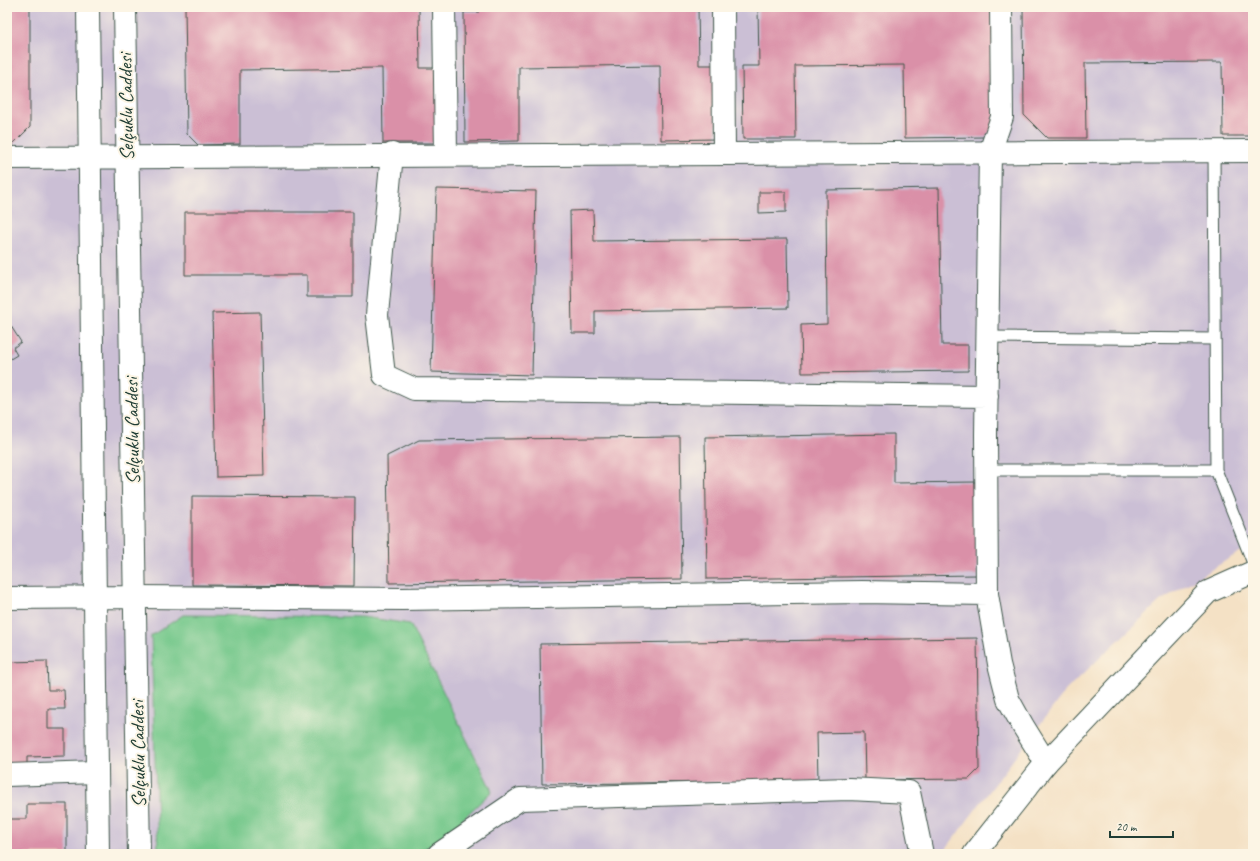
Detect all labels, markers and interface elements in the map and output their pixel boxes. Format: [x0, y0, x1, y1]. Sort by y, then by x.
street label: Selçuklu Caddesi [113, 51, 139, 161]
street label: Selçuklu Caddesi [119, 375, 145, 485]
street label: Selçuklu Caddesi [125, 698, 151, 808]
scale bar [1110, 813, 1173, 839]
text: 20 m [1116, 819, 1138, 835]

